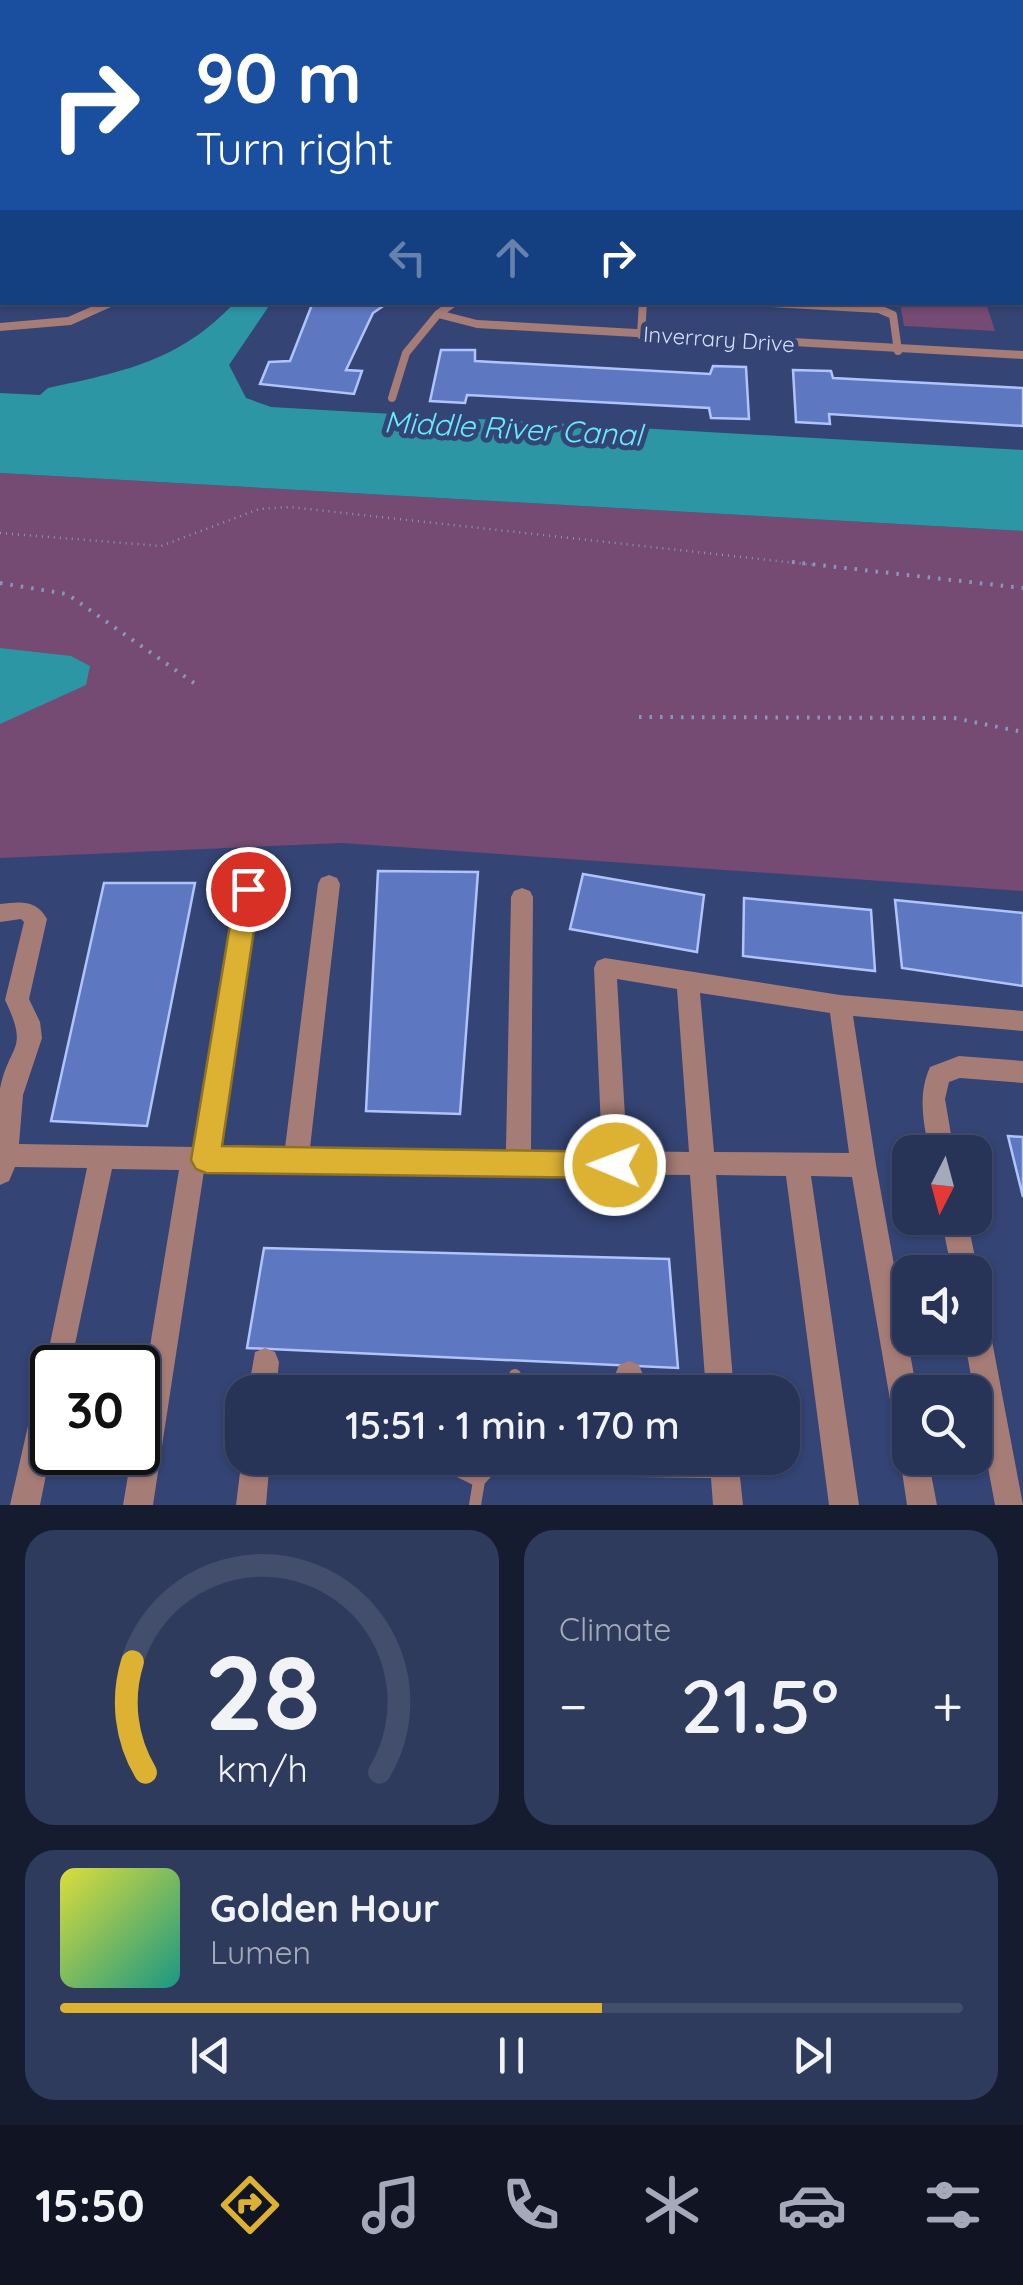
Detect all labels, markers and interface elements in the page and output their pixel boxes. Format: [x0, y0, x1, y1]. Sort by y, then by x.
text: 90 m [195, 33, 362, 121]
icon: right [30, 40, 160, 170]
text: Turn right [195, 120, 394, 176]
icon: left [380, 230, 435, 285]
icon: ahead [485, 230, 540, 285]
icon: right [590, 230, 645, 285]
street label: Inverrary Drive [642, 320, 796, 358]
water label: Middle River Canal [383, 402, 646, 454]
pin [206, 847, 291, 932]
icon: arrive [221, 862, 276, 917]
position arrow [563, 1113, 667, 1217]
north arrow [892, 1135, 992, 1235]
map controls [892, 1135, 992, 1475]
button: sound [892, 1255, 992, 1355]
speed limit sign: 30 [30, 1345, 160, 1475]
button: search [892, 1375, 992, 1475]
text: 15:51 · 1 min · 170 m [345, 1401, 680, 1449]
text: Climate [559, 1609, 671, 1649]
text: 28 [204, 1626, 320, 1756]
text: 21.5° [681, 1658, 839, 1752]
text: − [559, 1671, 588, 1740]
text: + [932, 1671, 963, 1740]
text: km/h [217, 1746, 307, 1791]
text: Golden Hour [210, 1884, 439, 1932]
text: Lumen [210, 1932, 311, 1972]
icon: previous [183, 2028, 238, 2083]
icon: pause [484, 2028, 539, 2083]
icon: next [785, 2028, 840, 2083]
icon: directions [215, 2170, 285, 2240]
icon: music [356, 2170, 426, 2240]
icon: phone [496, 2170, 566, 2240]
icon: climate [637, 2170, 707, 2240]
icon: car [777, 2170, 847, 2240]
icon: filters [918, 2170, 988, 2240]
text: 15:50 [35, 2177, 145, 2233]

